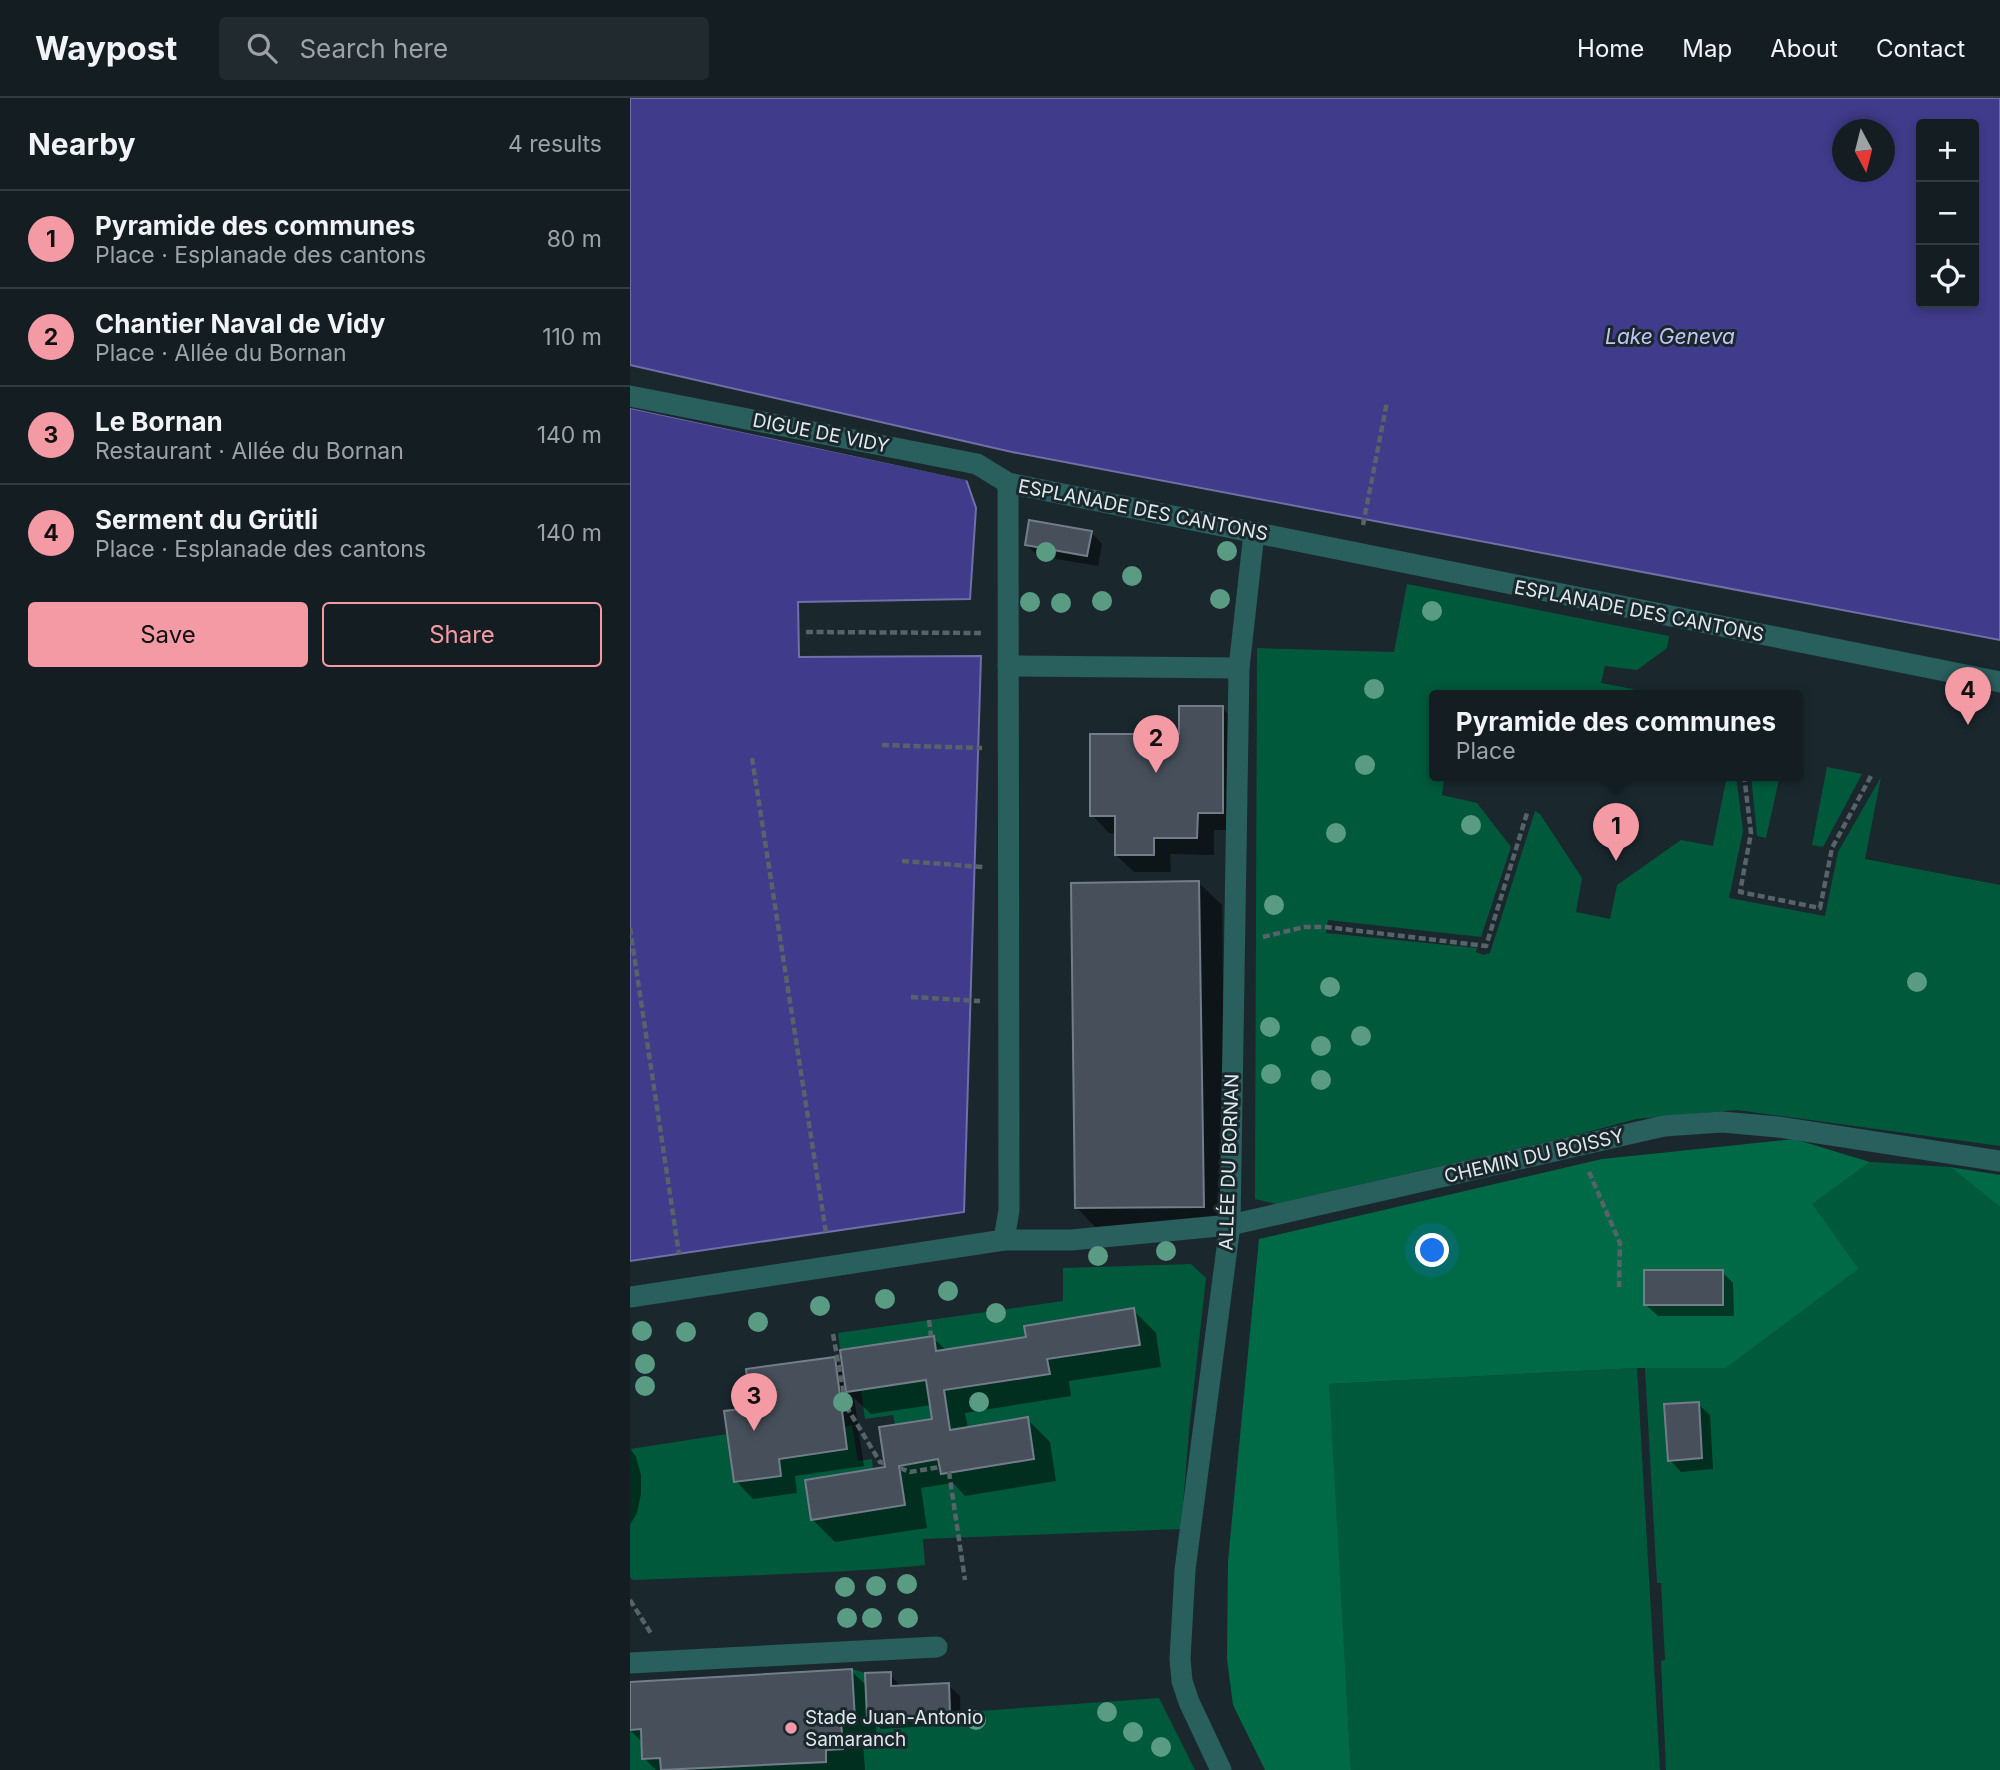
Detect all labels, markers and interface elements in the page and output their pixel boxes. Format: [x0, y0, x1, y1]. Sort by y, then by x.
search box [219, 17, 709, 80]
text: Waypost [35, 28, 177, 68]
icon: search [243, 29, 281, 67]
text: Search here [299, 33, 448, 64]
text: Home [1577, 34, 1644, 63]
text: Map [1682, 34, 1732, 63]
text: About [1770, 34, 1838, 63]
text: Contact [1876, 34, 1965, 63]
north arrow [1832, 119, 1895, 182]
map controls [1916, 119, 1979, 308]
button: + [1916, 119, 1979, 182]
text: Nearby [28, 126, 136, 162]
text: 4 results [508, 130, 602, 158]
button: − [1916, 182, 1979, 245]
text: Pyramide des communes [95, 210, 415, 241]
text: 1 [46, 225, 56, 253]
text: 80 m [547, 225, 602, 253]
text: Place · Esplanade des cantons [95, 241, 426, 269]
button: locate [1916, 245, 1979, 308]
text: Chantier Naval de Vidy [95, 308, 385, 339]
text: 2 [44, 323, 58, 351]
text: 110 m [542, 323, 602, 351]
water label: Lake Geneva [1605, 324, 1735, 349]
text: Place · Allée du Bornan [95, 339, 347, 367]
text: Le Bornan [95, 406, 223, 437]
street label: DIGUE DE VIDY [751, 408, 891, 458]
text: 3 [44, 421, 58, 449]
text: 140 m [537, 421, 602, 449]
text: Restaurant · Allée du Bornan [95, 437, 404, 465]
street label: ESPLANADE DES CANTONS [1016, 474, 1270, 546]
text: Serment du Grütli [95, 504, 318, 535]
text: 4 [43, 519, 59, 547]
text: 140 m [537, 519, 602, 547]
text: Place · Esplanade des cantons [95, 535, 426, 563]
street label: ESPLANADE DES CANTONS [1512, 575, 1766, 647]
button: Save [28, 602, 308, 667]
button: Share [322, 602, 602, 667]
pin: 4 [1945, 667, 1991, 725]
popup [1429, 690, 1803, 781]
text: Pyramide des communes [1456, 706, 1776, 737]
pin: 2 [1133, 715, 1179, 773]
text: Place [1456, 737, 1516, 765]
pin: 1 [1593, 803, 1639, 861]
street label: ALLÉE DU BORNAN [1213, 1073, 1244, 1251]
street label: CHEMIN DU BOISSY [1442, 1124, 1626, 1188]
your location [1415, 1233, 1449, 1267]
pin: 3 [731, 1373, 777, 1431]
place label: Stade Juan-Antonio Samaranch [805, 1706, 983, 1751]
marker: Stade Juan-Antonio Samaranch [783, 1720, 799, 1736]

